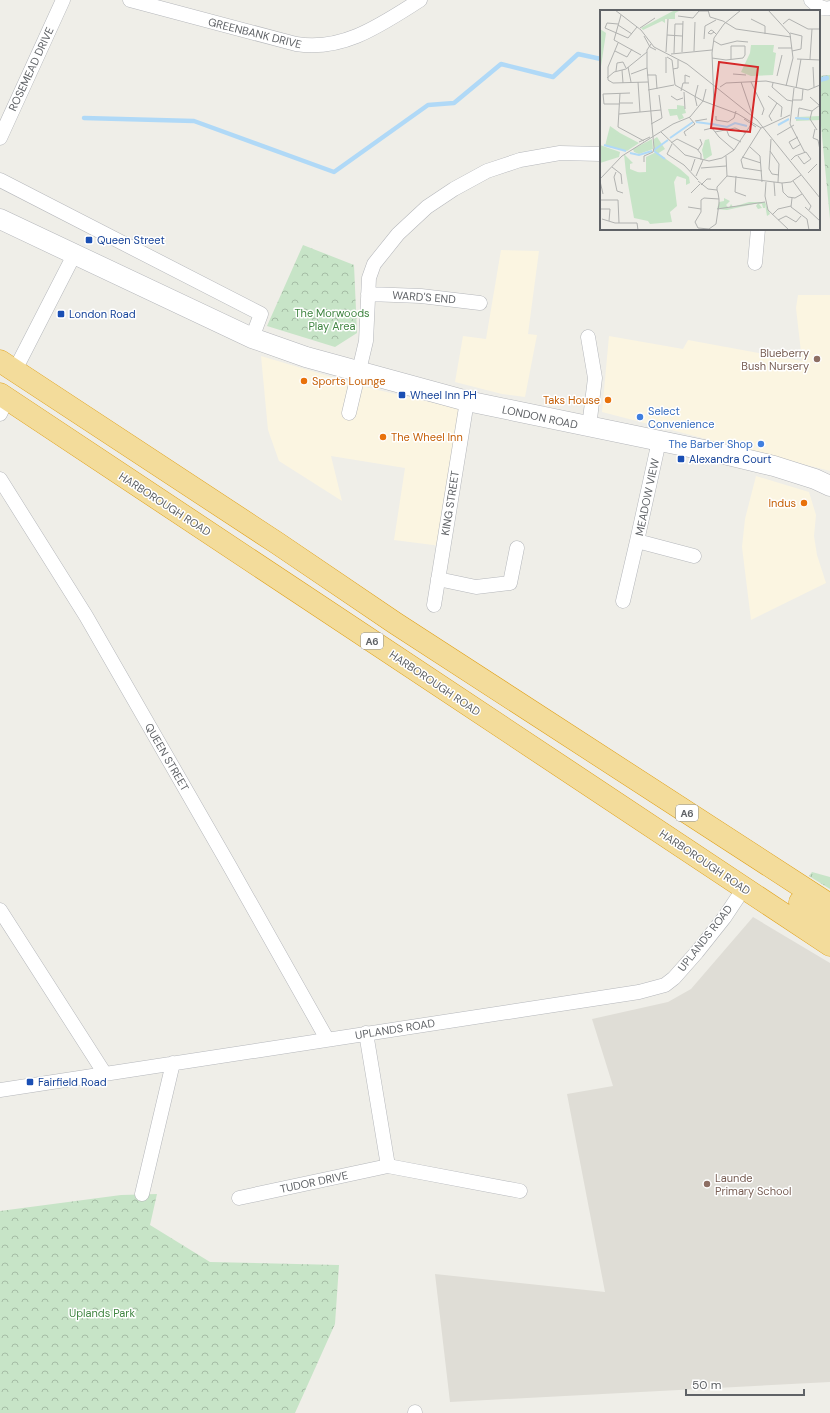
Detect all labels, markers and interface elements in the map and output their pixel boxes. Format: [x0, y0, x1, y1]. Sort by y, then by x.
inset map [600, 10, 820, 230]
street label: GREENBANK DRIVE [207, 15, 303, 51]
street label: ROSEMEAD DRIVE [5, 25, 57, 113]
place label: Queen Street [97, 233, 165, 247]
marker: Queen Street [84, 235, 94, 245]
street label: WARD'S END [392, 288, 457, 306]
park label: The Morwoods Play Area [294, 306, 370, 333]
place label: London Road [69, 307, 136, 321]
marker: London Road [56, 309, 66, 319]
place label: Blueberry Bush Nursery [741, 346, 809, 373]
marker: Blueberry Bush Nursery [812, 354, 822, 364]
place label: Sports Lounge [312, 374, 386, 388]
marker: Sports Lounge [299, 376, 309, 386]
place label: Wheel Inn PH [410, 388, 477, 402]
marker: Wheel Inn PH [397, 390, 407, 400]
place label: Taks House [543, 393, 600, 407]
marker: Taks House [603, 395, 613, 405]
street label: LONDON ROAD [501, 402, 580, 432]
place label: Select Convenience [648, 404, 714, 431]
marker: Select Convenience [635, 412, 645, 422]
place label: The Wheel Inn [391, 430, 463, 444]
marker: The Wheel Inn [378, 432, 388, 442]
place label: The Barber Shop [668, 437, 753, 451]
marker: The Barber Shop [756, 439, 766, 449]
place label: Alexandra Court [689, 452, 771, 466]
marker: Alexandra Court [676, 454, 686, 464]
street label: MEADOW VIEW [632, 457, 662, 537]
street label: HARBOROUGH ROAD [116, 469, 214, 539]
street label: KING STREET [438, 470, 462, 536]
place label: Indus [768, 496, 796, 510]
marker: Indus [799, 498, 809, 508]
road number: A6 [361, 633, 383, 649]
street label: HARBOROUGH ROAD [387, 647, 484, 719]
street label: QUEEN STREET [142, 721, 192, 793]
road number: A6 [676, 805, 698, 821]
street label: HARBOROUGH ROAD [657, 826, 754, 898]
street label: UPLANDS ROAD [675, 902, 736, 974]
street label: UPLANDS ROAD [354, 1016, 436, 1042]
place label: Fairfield Road [38, 1075, 107, 1089]
marker: Fairfield Road [25, 1077, 35, 1087]
street label: TUDOR DRIVE [279, 1168, 349, 1196]
place label: Launde Primary School [715, 1171, 791, 1198]
marker: Launde Primary School [702, 1179, 712, 1189]
park label: Uplands Park [69, 1306, 135, 1320]
scale bar [686, 1371, 804, 1397]
text: 50 m [692, 1377, 721, 1393]

